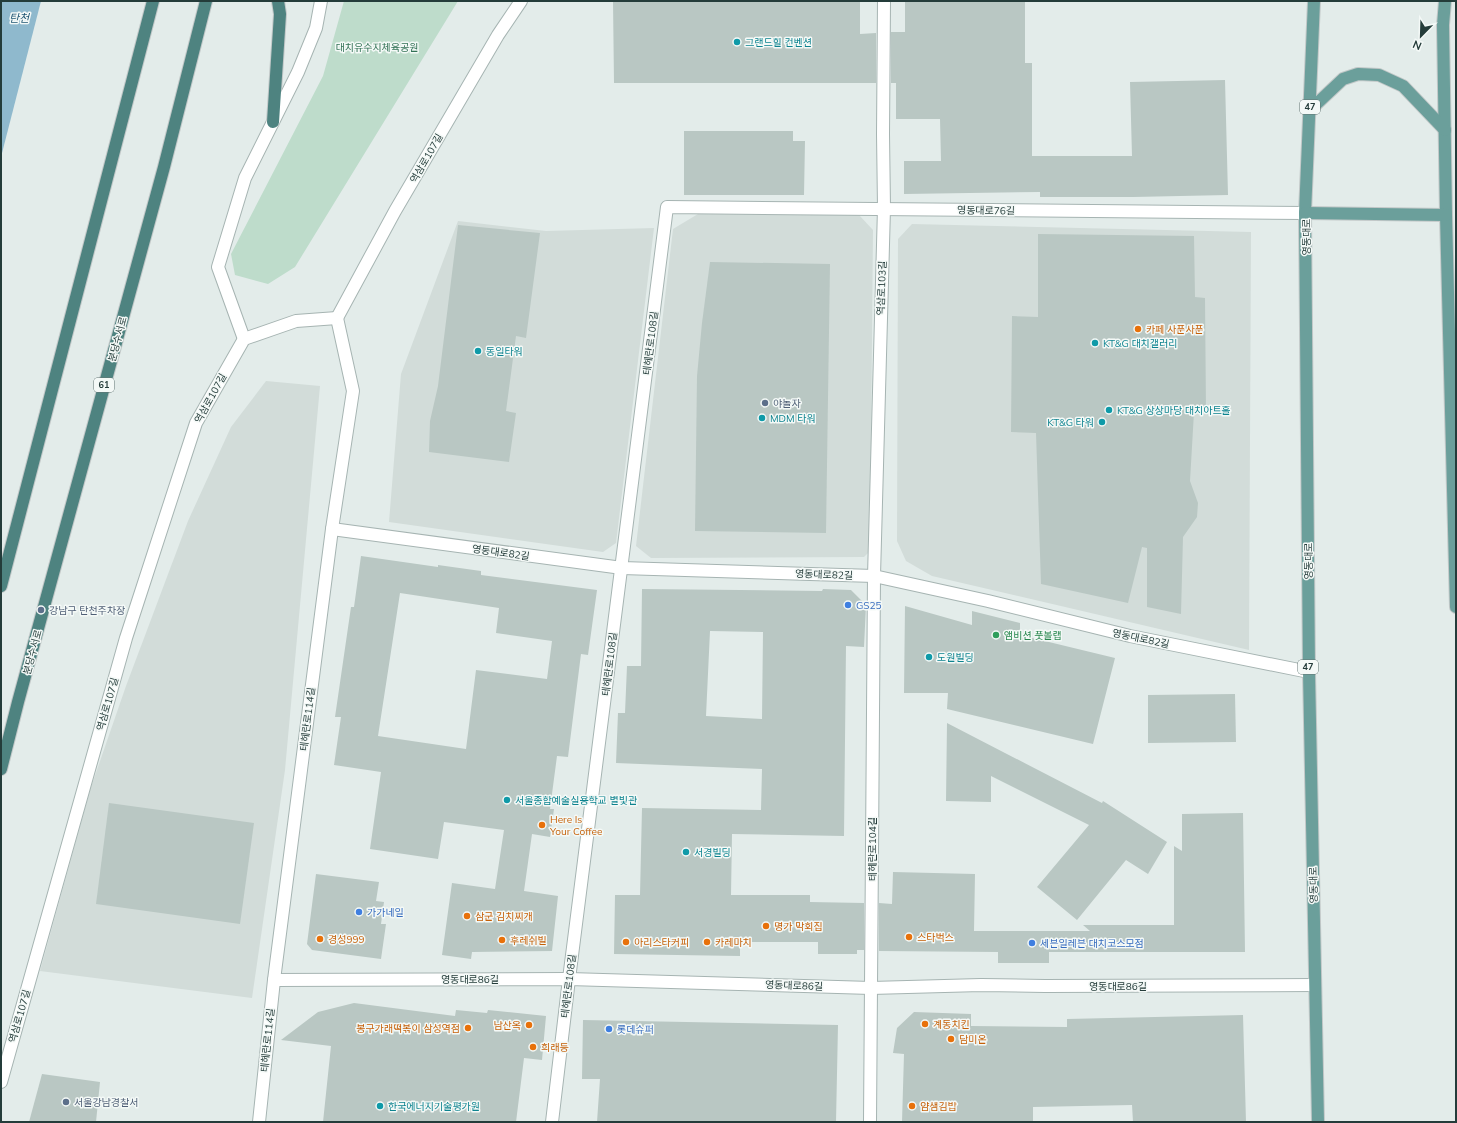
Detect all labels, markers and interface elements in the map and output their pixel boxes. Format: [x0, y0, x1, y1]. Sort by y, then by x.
water label: 탄천 [9, 11, 31, 25]
north arrow [1401, 16, 1441, 56]
place label: 그랜드힐 컨벤션 [745, 36, 812, 49]
marker: 그랜드힐 컨벤션 [732, 37, 742, 47]
text: N [1411, 37, 1424, 53]
park label: 대치유수지체육공원 [336, 41, 418, 54]
road number: 47 [1300, 100, 1320, 114]
street label: 역삼로107길 [407, 131, 446, 185]
street label: 영동대로76길 [957, 203, 1015, 218]
street label: 영동대로 [1300, 219, 1313, 255]
street label: 역삼로103길 [874, 260, 889, 316]
street label: 테헤란로108길 [640, 311, 661, 376]
street label: 분당수서로 [105, 315, 130, 363]
place label: 카페 사푼사푼 [1146, 323, 1204, 336]
marker: 카페 사푼사푼 [1133, 324, 1143, 334]
place label: KT&G 대치갤러리 [1103, 337, 1177, 350]
marker: KT&G 대치갤러리 [1090, 338, 1100, 348]
place label: 동일타워 [486, 345, 523, 358]
marker: 동일타워 [473, 346, 483, 356]
street label: 역삼로107길 [191, 371, 229, 425]
road number: 61 [94, 378, 114, 392]
place label: 야놀자 [773, 397, 801, 410]
marker: 야놀자 [760, 398, 770, 408]
place label: KT&G 상상마당 대치아트홀 [1117, 404, 1231, 417]
marker: KT&G 상상마당 대치아트홀 [1104, 405, 1114, 415]
place label: MDM 타워 [770, 412, 816, 425]
marker: MDM 타워 [757, 413, 767, 423]
place label: KT&G 타워 [1047, 416, 1094, 429]
marker: KT&G 타워 [1097, 417, 1107, 427]
street label: 영동대로82길 [471, 542, 531, 563]
street label: 영동대로 [1302, 543, 1315, 579]
street label: 영동대로82길 [795, 567, 853, 582]
place label: GS25 [856, 599, 882, 612]
marker: GS25 [843, 600, 853, 610]
place label: 강남구 탄천주차장 [49, 604, 125, 617]
marker: 강남구 탄천주차장 [36, 605, 46, 615]
street label: 영동대로82길 [1111, 626, 1171, 651]
street label: 분당수서로 [20, 628, 45, 676]
place label: 앰비션 풋볼랩 [1004, 629, 1062, 642]
marker: 앰비션 풋볼랩 [991, 630, 1001, 640]
street label: 테헤란로108길 [599, 632, 620, 697]
place label: 도원빌딩 [937, 651, 974, 664]
marker: 도원빌딩 [924, 652, 934, 662]
road number: 47 [1298, 660, 1318, 674]
street label: 역삼로107길 [94, 676, 121, 732]
street label: 테헤란로114길 [297, 687, 318, 752]
place label: 서울종합예술실용학교 별빛관 [515, 794, 638, 807]
marker: 서울종합예술실용학교 별빛관 [502, 795, 512, 805]
place label: Here Is Your Coffee [549, 813, 603, 838]
street label: 테헤란로104길 [866, 817, 879, 881]
marker: Here Is Your Coffee [537, 820, 547, 830]
place label: 서경빌딩 [694, 846, 731, 859]
marker: 서경빌딩 [681, 847, 691, 857]
street label: 영동대로 [1307, 866, 1320, 904]
place label: 가가네일 [367, 906, 404, 919]
marker: 가가네일 [354, 907, 364, 917]
place label: 삼군 김치찌개 [475, 910, 533, 923]
marker: 삼군 김치찌개 [462, 911, 472, 921]
place label: 명가 막회집 [774, 920, 823, 933]
marker: 명가 막회집 [761, 921, 771, 931]
place label: 스타벅스 [917, 931, 954, 944]
marker: 스타벅스 [904, 932, 914, 942]
place label: 경성999 [328, 933, 364, 946]
marker: 경성999 [315, 934, 325, 944]
place label: 후레쉬빌 [510, 934, 547, 947]
marker: 후레쉬빌 [497, 935, 507, 945]
place label: 아리스타커피 [634, 936, 689, 949]
place label: 카레마치 [715, 936, 752, 949]
marker: 아리스타커피 [621, 937, 631, 947]
marker: 카레마치 [702, 937, 712, 947]
place label: 세븐일레븐 대치코스모점 [1040, 937, 1144, 950]
marker: 세븐일레븐 대치코스모점 [1027, 938, 1037, 948]
street label: 테헤란로108길 [558, 954, 579, 1019]
street label: 영동대로86길 [441, 973, 499, 986]
street label: 영동대로86길 [765, 978, 823, 993]
street label: 영동대로86길 [1089, 980, 1147, 993]
street label: 역삼로107길 [6, 988, 33, 1044]
street label: 테헤란로114길 [258, 1008, 277, 1073]
place label: 계동치킨 [933, 1018, 970, 1031]
place label: 남산옥 [493, 1019, 521, 1032]
marker: 계동치킨 [920, 1019, 930, 1029]
marker: 남산옥 [524, 1020, 534, 1030]
place label: 봉구가래떡볶이 삼성역점 [356, 1022, 460, 1035]
marker: 봉구가래떡볶이 삼성역점 [463, 1023, 473, 1033]
place label: 롯데슈퍼 [617, 1023, 654, 1036]
marker: 롯데슈퍼 [604, 1024, 614, 1034]
place label: 담미온 [959, 1033, 987, 1046]
marker: 담미온 [946, 1034, 956, 1044]
place label: 희래등 [541, 1041, 569, 1054]
marker: 희래등 [528, 1042, 538, 1052]
place label: 서울강남경찰서 [74, 1096, 138, 1109]
marker: 서울강남경찰서 [61, 1097, 71, 1107]
place label: 한국에너지기술평가원 [388, 1100, 480, 1113]
place label: 얌샘김밥 [920, 1100, 958, 1113]
marker: 한국에너지기술평가원 [375, 1101, 385, 1111]
marker: 얌샘김밥 [907, 1101, 917, 1111]

